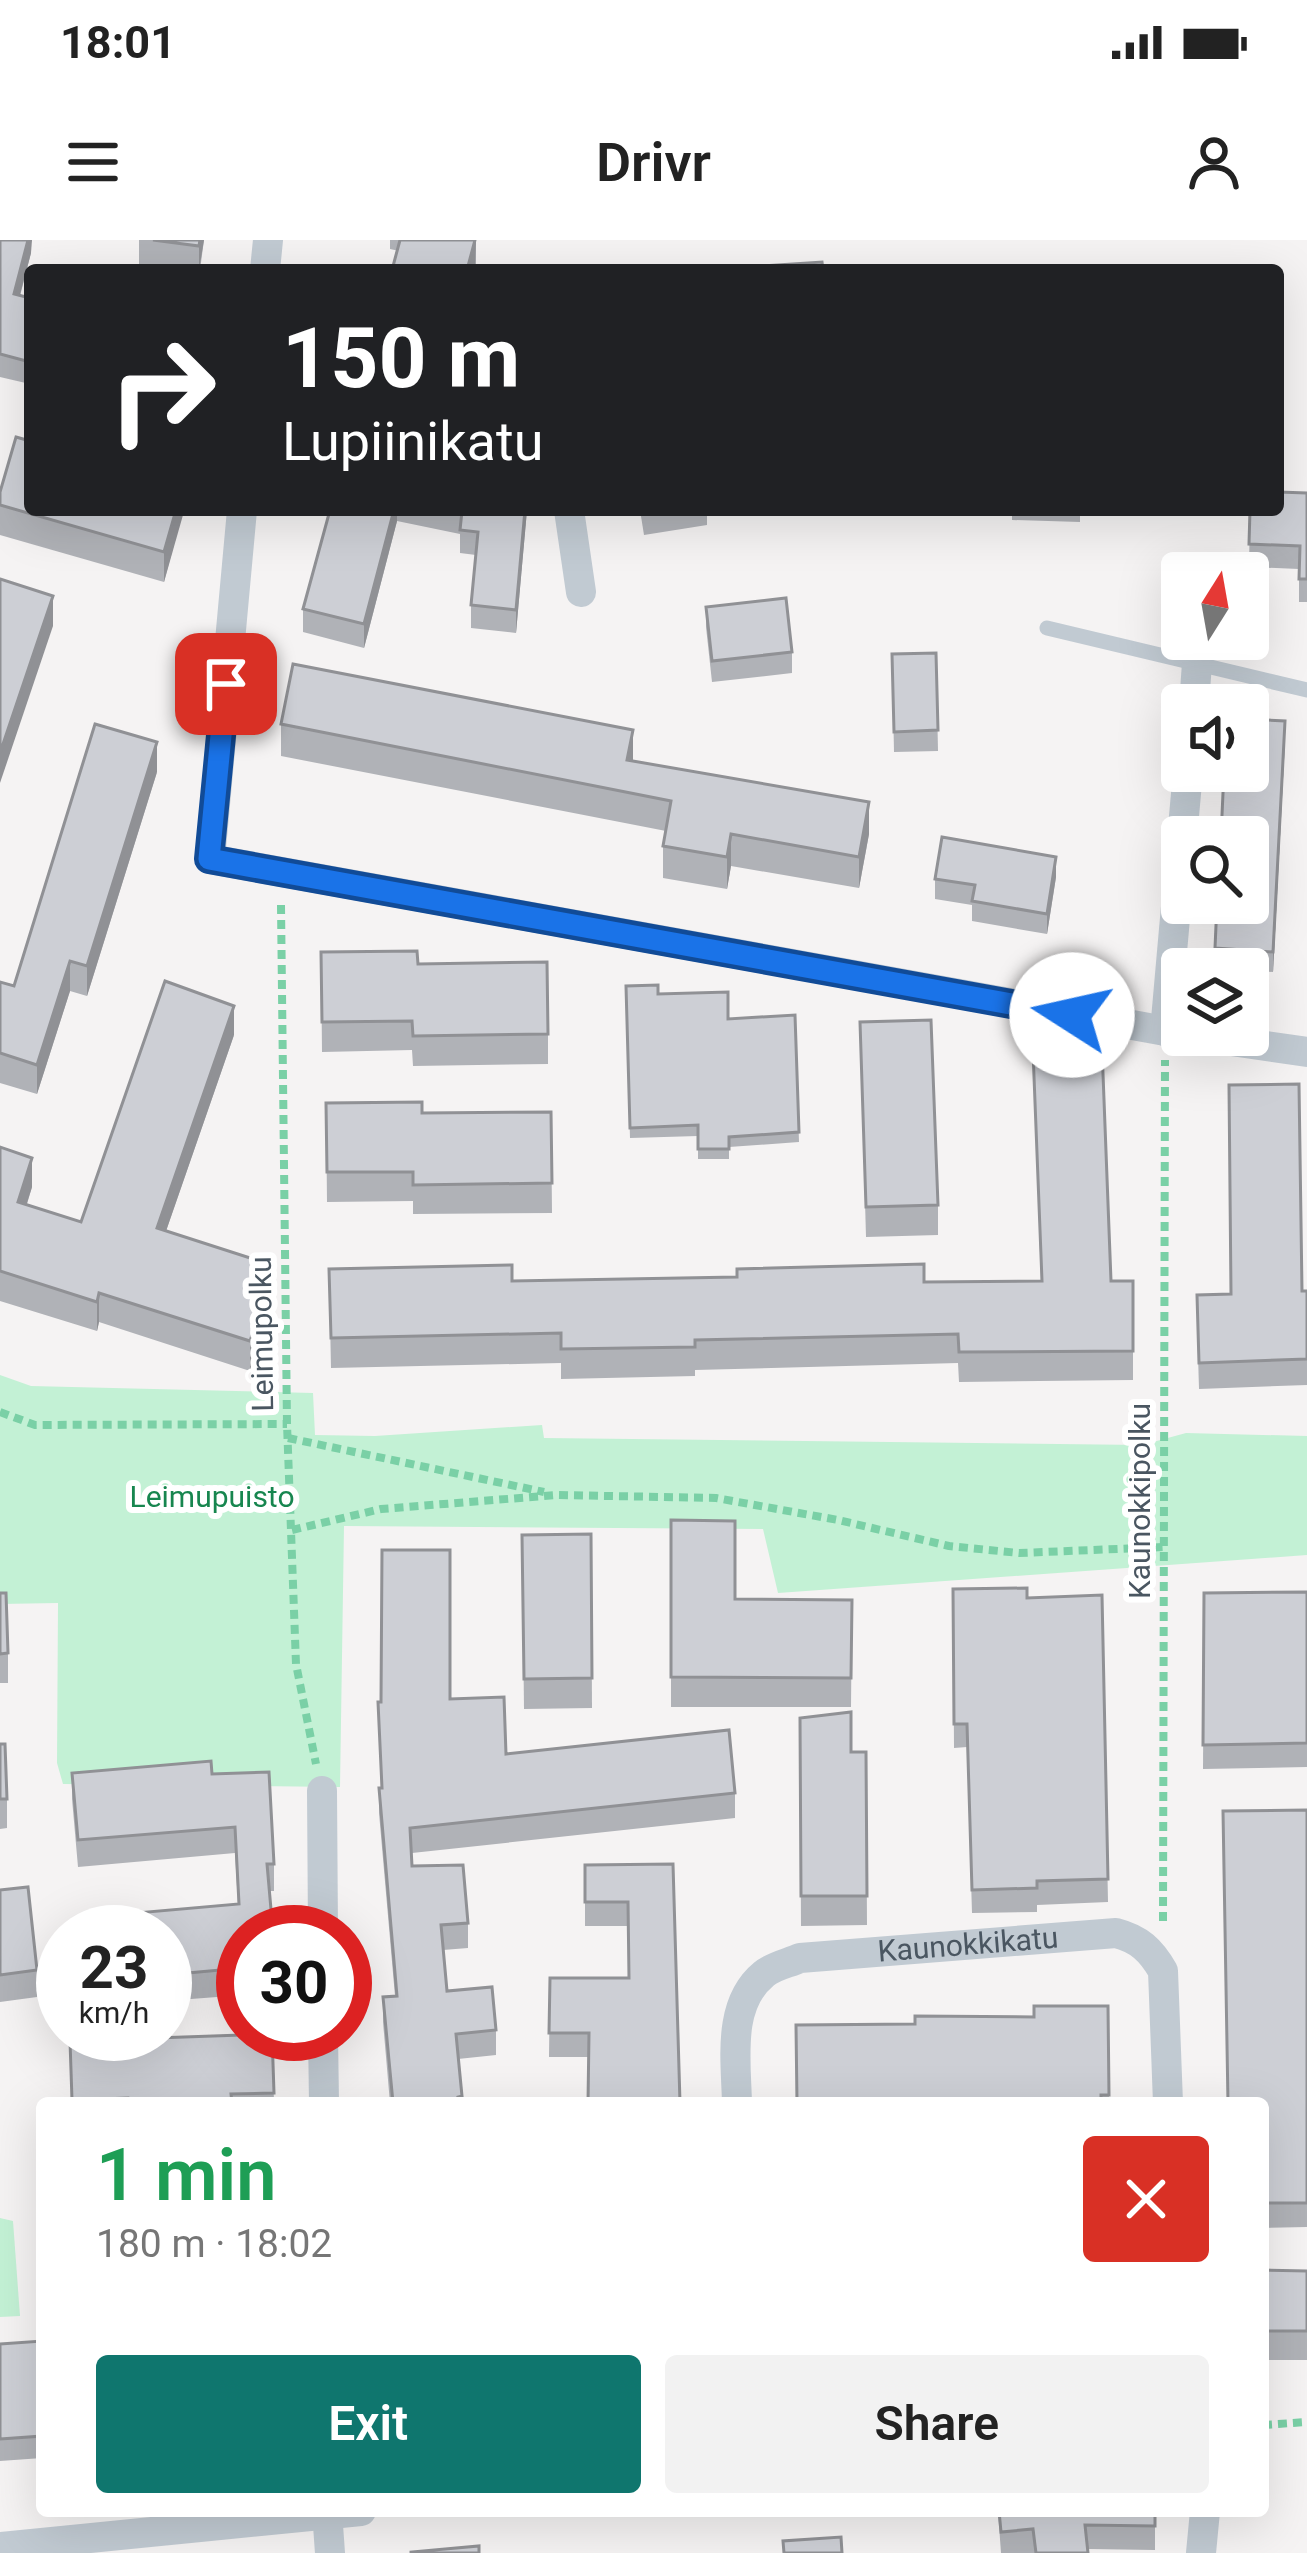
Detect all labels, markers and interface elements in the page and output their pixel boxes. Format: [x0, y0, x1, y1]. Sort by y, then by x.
text: 18:01 [60, 16, 176, 69]
icon: menu [60, 129, 126, 195]
icon: person [1181, 129, 1247, 195]
text: Drivr [596, 131, 711, 194]
text: 150 m [282, 309, 520, 408]
icon: right [84, 312, 240, 468]
text: Lupiinikatu [282, 410, 543, 473]
north arrow [1161, 552, 1269, 660]
map controls [1161, 552, 1269, 1056]
pin [175, 633, 277, 735]
icon: arrive [193, 651, 259, 717]
button: sound [1161, 684, 1269, 792]
button: search [1161, 816, 1269, 924]
button: layers [1161, 948, 1269, 1056]
position arrow [1009, 952, 1135, 1078]
street label: Leimupolku [243, 1256, 280, 1412]
street label: Kaunokkipolku [1122, 1403, 1157, 1599]
park label: Leimupuisto [130, 1479, 295, 1514]
speed limit sign: 30 [216, 1905, 372, 2061]
street label: Kaunokkikatu [876, 1920, 1059, 1969]
text: 23 [80, 1932, 148, 2003]
text: km/h [79, 1995, 149, 2030]
text: 1 min [96, 2133, 277, 2218]
button: close [1083, 2136, 1209, 2262]
text: 180 m · 18:02 [96, 2221, 332, 2267]
button: Exit [96, 2355, 641, 2493]
button: Share [665, 2355, 1209, 2493]

